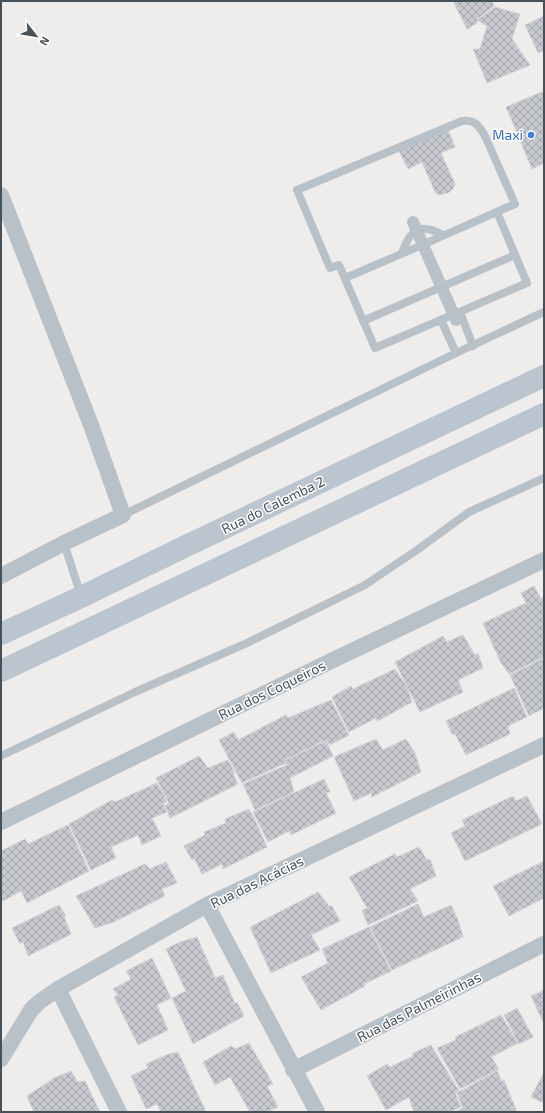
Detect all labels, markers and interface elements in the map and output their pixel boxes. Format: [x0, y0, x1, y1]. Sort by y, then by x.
north arrow [16, 16, 56, 56]
text: N [37, 35, 53, 48]
place label: Maxi [492, 126, 523, 143]
marker: Maxi [526, 130, 536, 140]
street label: Rua do Calemba 2 [218, 472, 327, 537]
street label: Rua dos Coqueiros [215, 656, 328, 723]
street label: Rua das Acácias [207, 852, 306, 911]
street label: Rua das Palmeirinhas [354, 968, 484, 1045]

